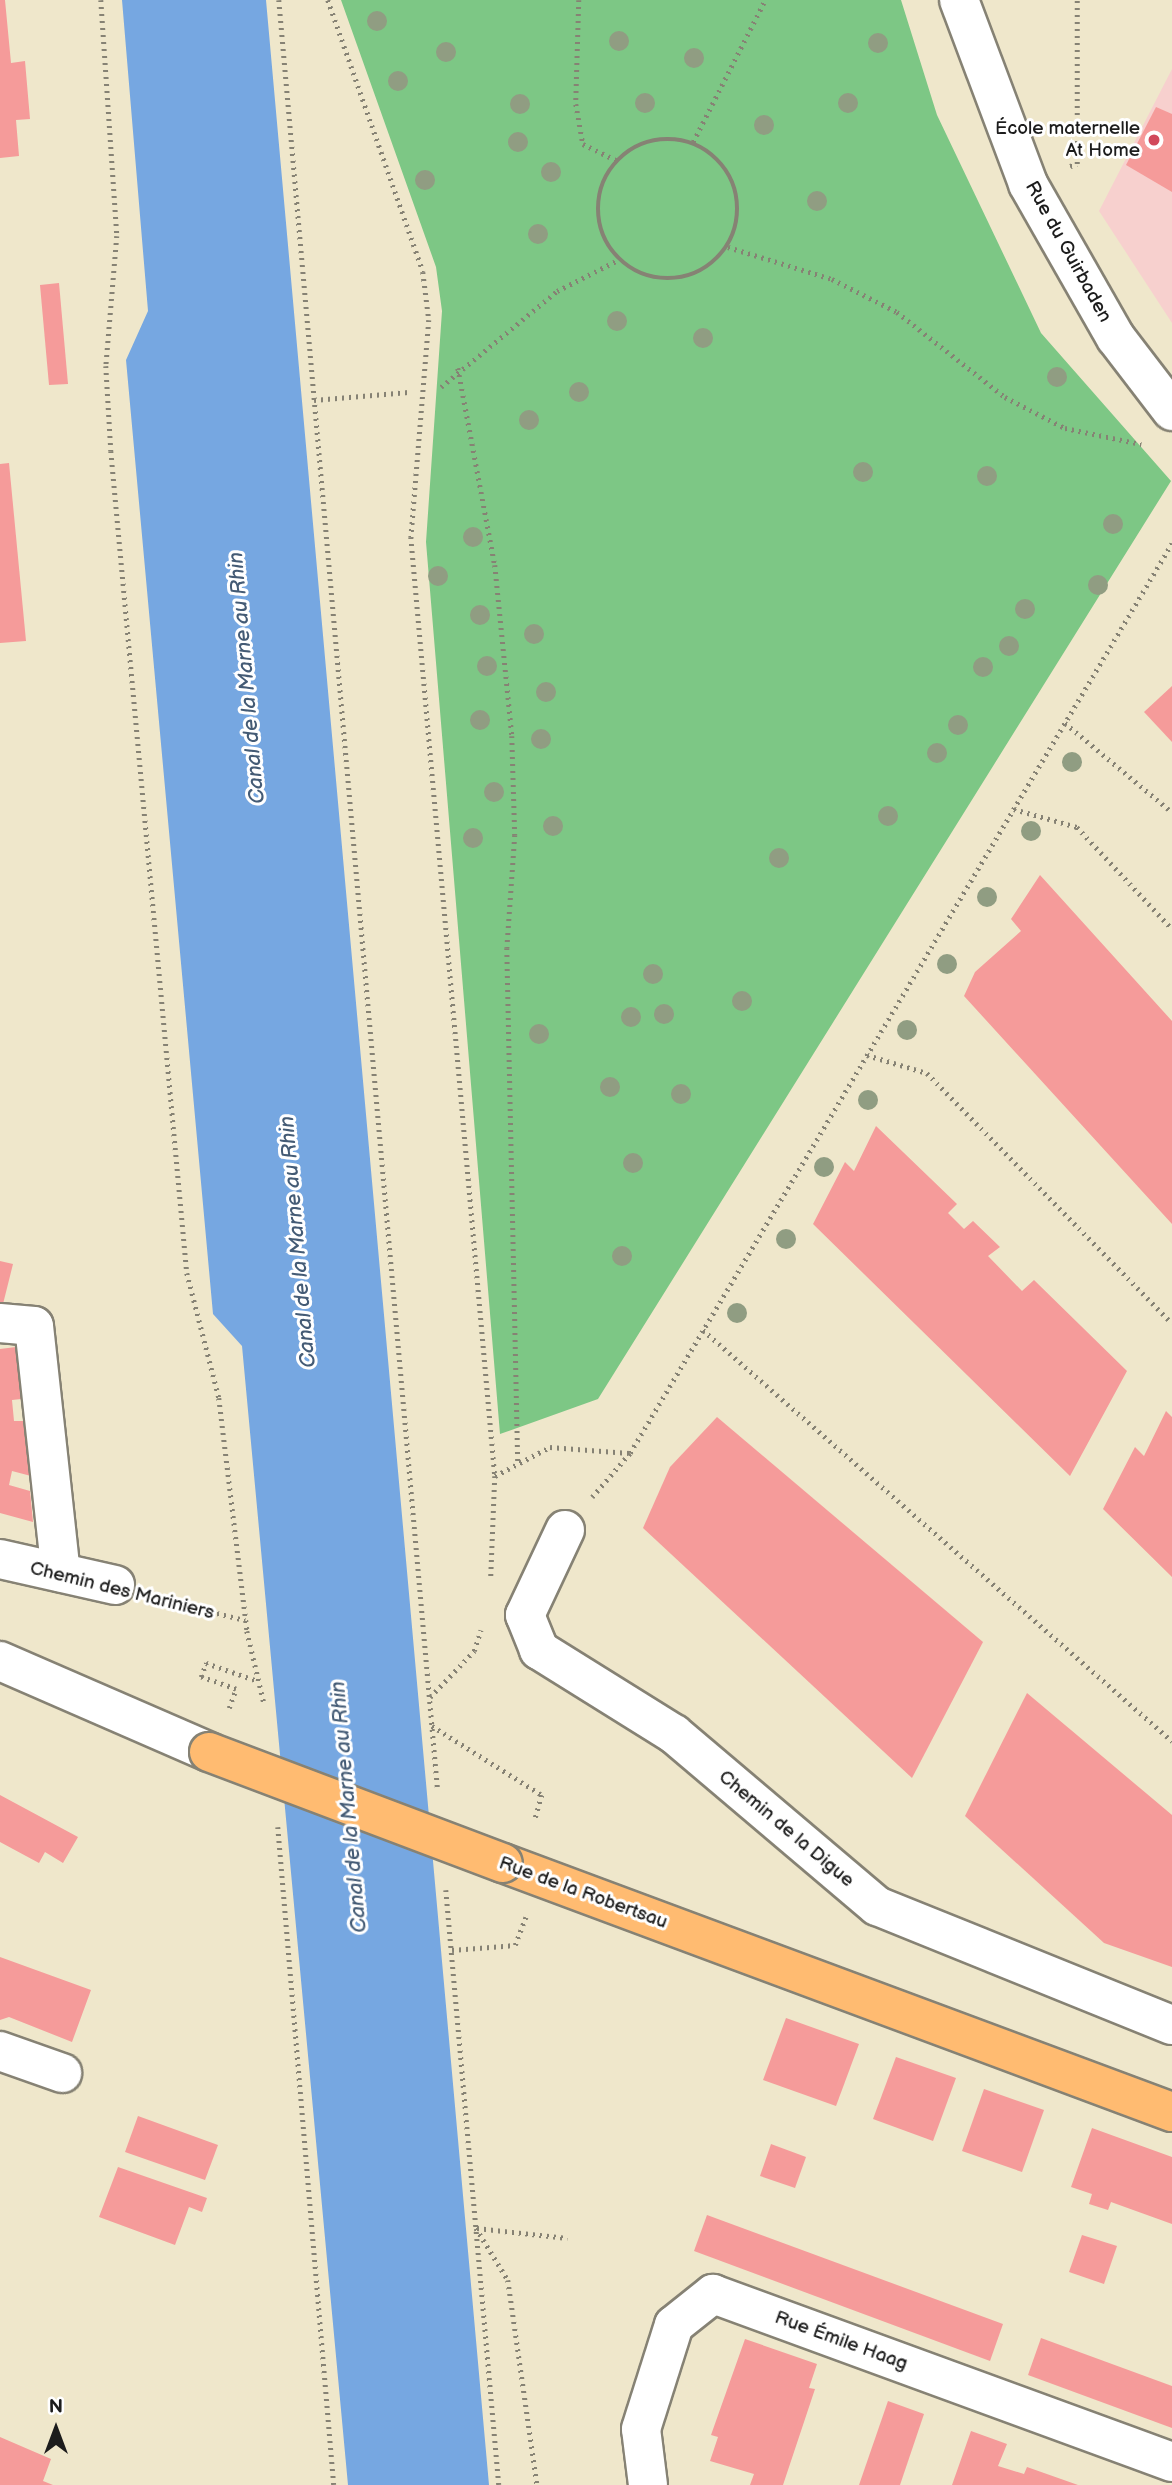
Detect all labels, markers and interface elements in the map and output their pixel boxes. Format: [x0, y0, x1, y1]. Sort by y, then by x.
place label: École maternelle At Home [995, 118, 1140, 162]
marker: École maternelle At Home [1146, 132, 1162, 148]
street label: Rue du Guirbaden [1020, 178, 1116, 326]
water label: Canal de la Marne au Rhin [223, 551, 271, 805]
water label: Canal de la Marne au Rhin [274, 1115, 322, 1369]
street label: Chemin des Mariniers [27, 1557, 217, 1625]
water label: Canal de la Marne au Rhin [325, 1680, 373, 1934]
street label: Chemin de la Digue [714, 1766, 858, 1892]
street label: Rue de la Robertsau [496, 1852, 670, 1934]
street label: Rue Émile Haag [772, 2306, 910, 2376]
north arrow [21, 2394, 91, 2464]
text: N [49, 2396, 63, 2419]

